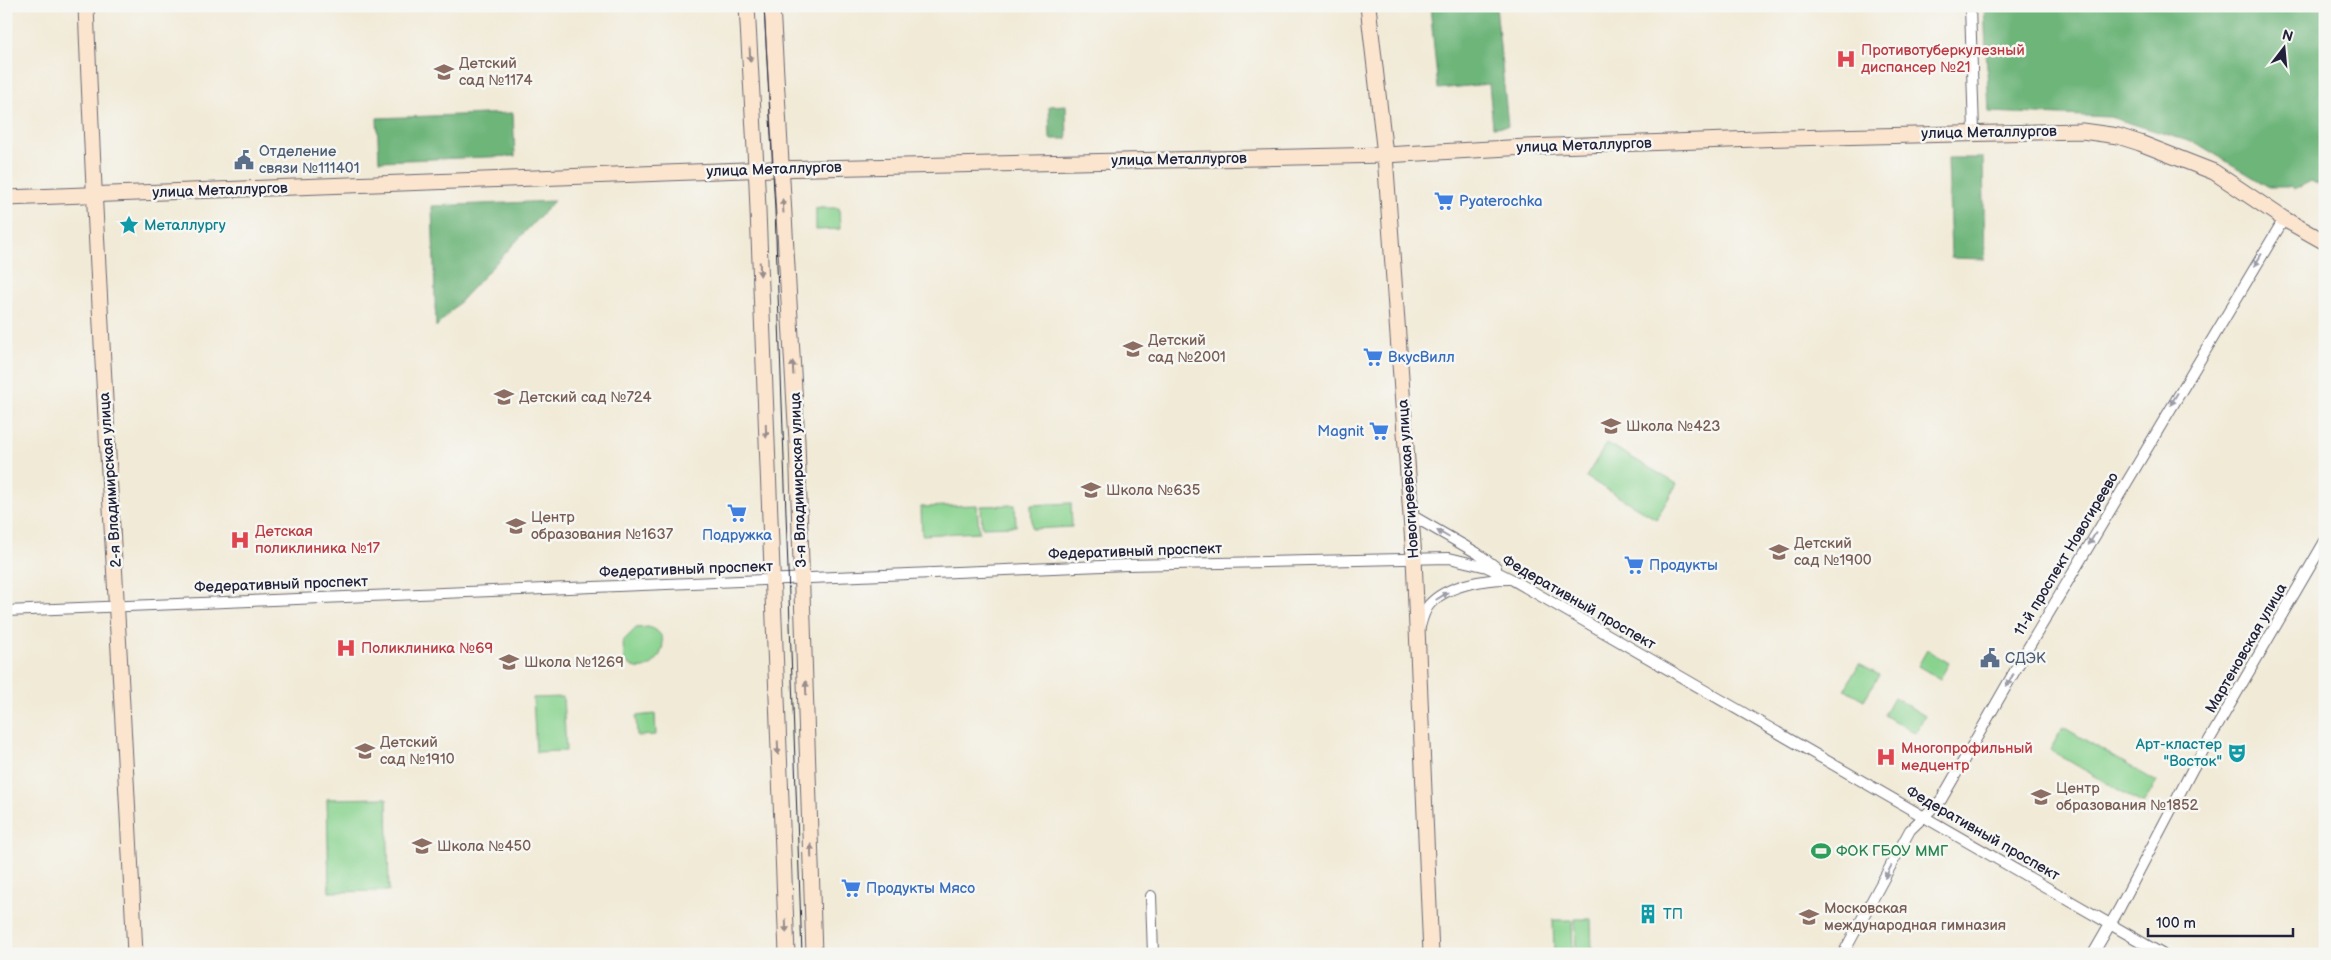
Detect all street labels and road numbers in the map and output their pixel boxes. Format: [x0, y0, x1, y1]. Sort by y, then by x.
street label: улица Металлургов [1921, 122, 2057, 143]
street label: улица Металлургов [1516, 134, 1652, 157]
street label: улица Металлургов [1111, 149, 1247, 170]
street label: улица Металлургов [706, 158, 842, 181]
street label: улица Металлургов [152, 179, 288, 202]
street label: 2-я Владимирская улица [95, 392, 126, 568]
street label: 3-я Владимирская улица [786, 392, 811, 568]
street label: Новогиреевская улица [1393, 399, 1424, 559]
street label: 11-й проспект Новогиреево [2010, 469, 2123, 640]
street label: Федеративный проспект [1048, 539, 1222, 564]
street label: Федеративный проспект [1499, 551, 1659, 654]
street label: Федеративный проспект [599, 557, 773, 582]
street label: Федеративный проспект [194, 572, 368, 597]
street label: Мартеновская улица [2201, 580, 2291, 717]
street label: Федеративный проспект [1903, 782, 2063, 885]

